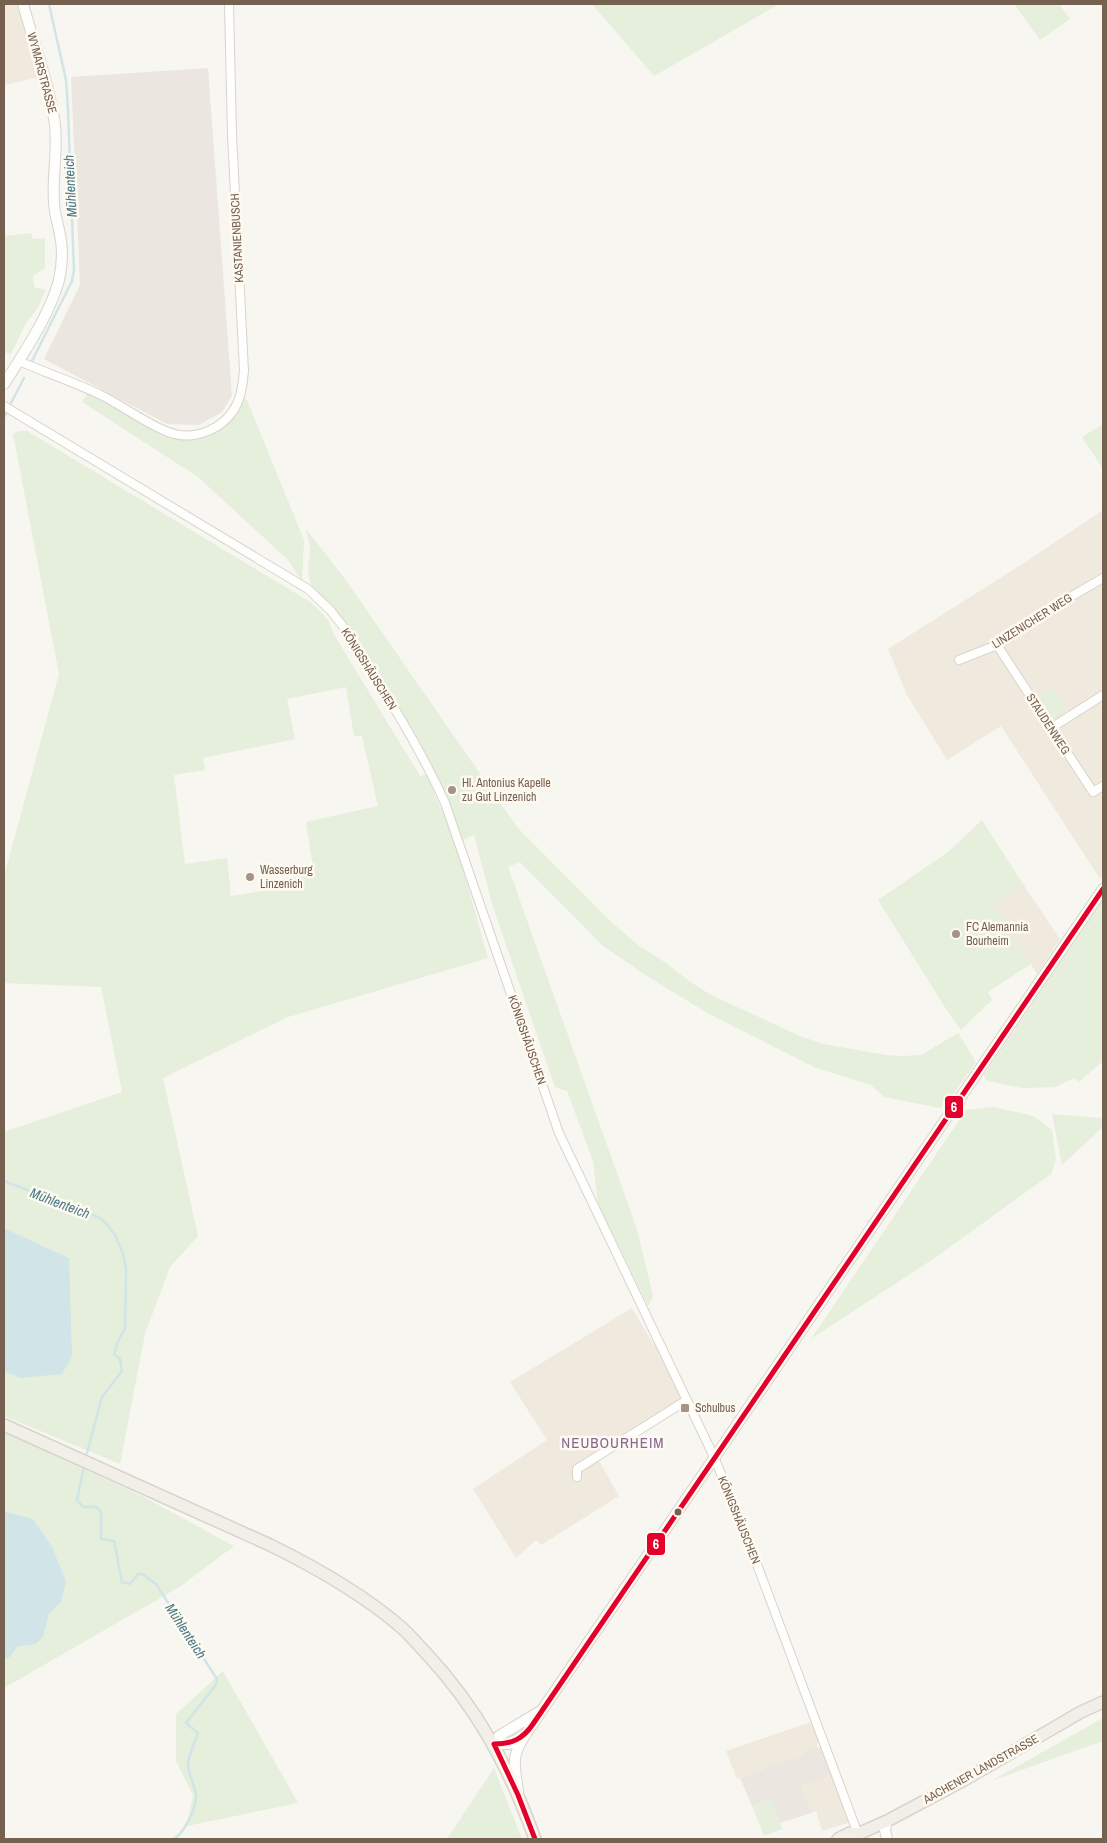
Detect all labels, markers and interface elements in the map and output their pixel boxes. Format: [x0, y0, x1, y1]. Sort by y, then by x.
street label: WYMARSTRASSE [23, 31, 61, 115]
water label: Mühlenteich [59, 154, 81, 218]
street label: KASTANIENBUSCH [227, 193, 247, 283]
street label: LINZENICHER WEG [989, 590, 1075, 652]
street label: KÖNIGSHÄUSCHEN [337, 625, 401, 713]
street label: STAUDENWEG [1022, 690, 1074, 758]
place label: Hl. Antonius Kapelle zu Gut Linzenich [462, 775, 551, 805]
marker: Hl. Antonius Kapelle zu Gut Linzenich [446, 784, 458, 796]
place label: Wasserburg Linzenich [260, 862, 313, 892]
marker: Wasserburg Linzenich [244, 871, 256, 883]
place label: FC Alemannia Bourheim [966, 919, 1029, 949]
marker: FC Alemannia Bourheim [950, 928, 962, 940]
street label: KÖNIGSHÄUSCHEN [504, 993, 551, 1087]
line badge: 6 [944, 1095, 964, 1119]
text: 6 [951, 1098, 957, 1116]
water label: Mühlenteich [28, 1183, 92, 1223]
place label: Schulbus [695, 1400, 736, 1416]
marker: Schulbus [679, 1402, 691, 1414]
district label: NEUBOURHEIM [561, 1432, 665, 1453]
street label: KÖNIGSHÄUSCHEN [714, 1473, 765, 1566]
unlabelled marker [673, 1507, 683, 1517]
line badge: 6 [646, 1532, 666, 1556]
text: 6 [653, 1535, 659, 1553]
water label: Mühlenteich [161, 1600, 211, 1662]
street label: AACHENER LANDSTRASSE [920, 1731, 1042, 1808]

